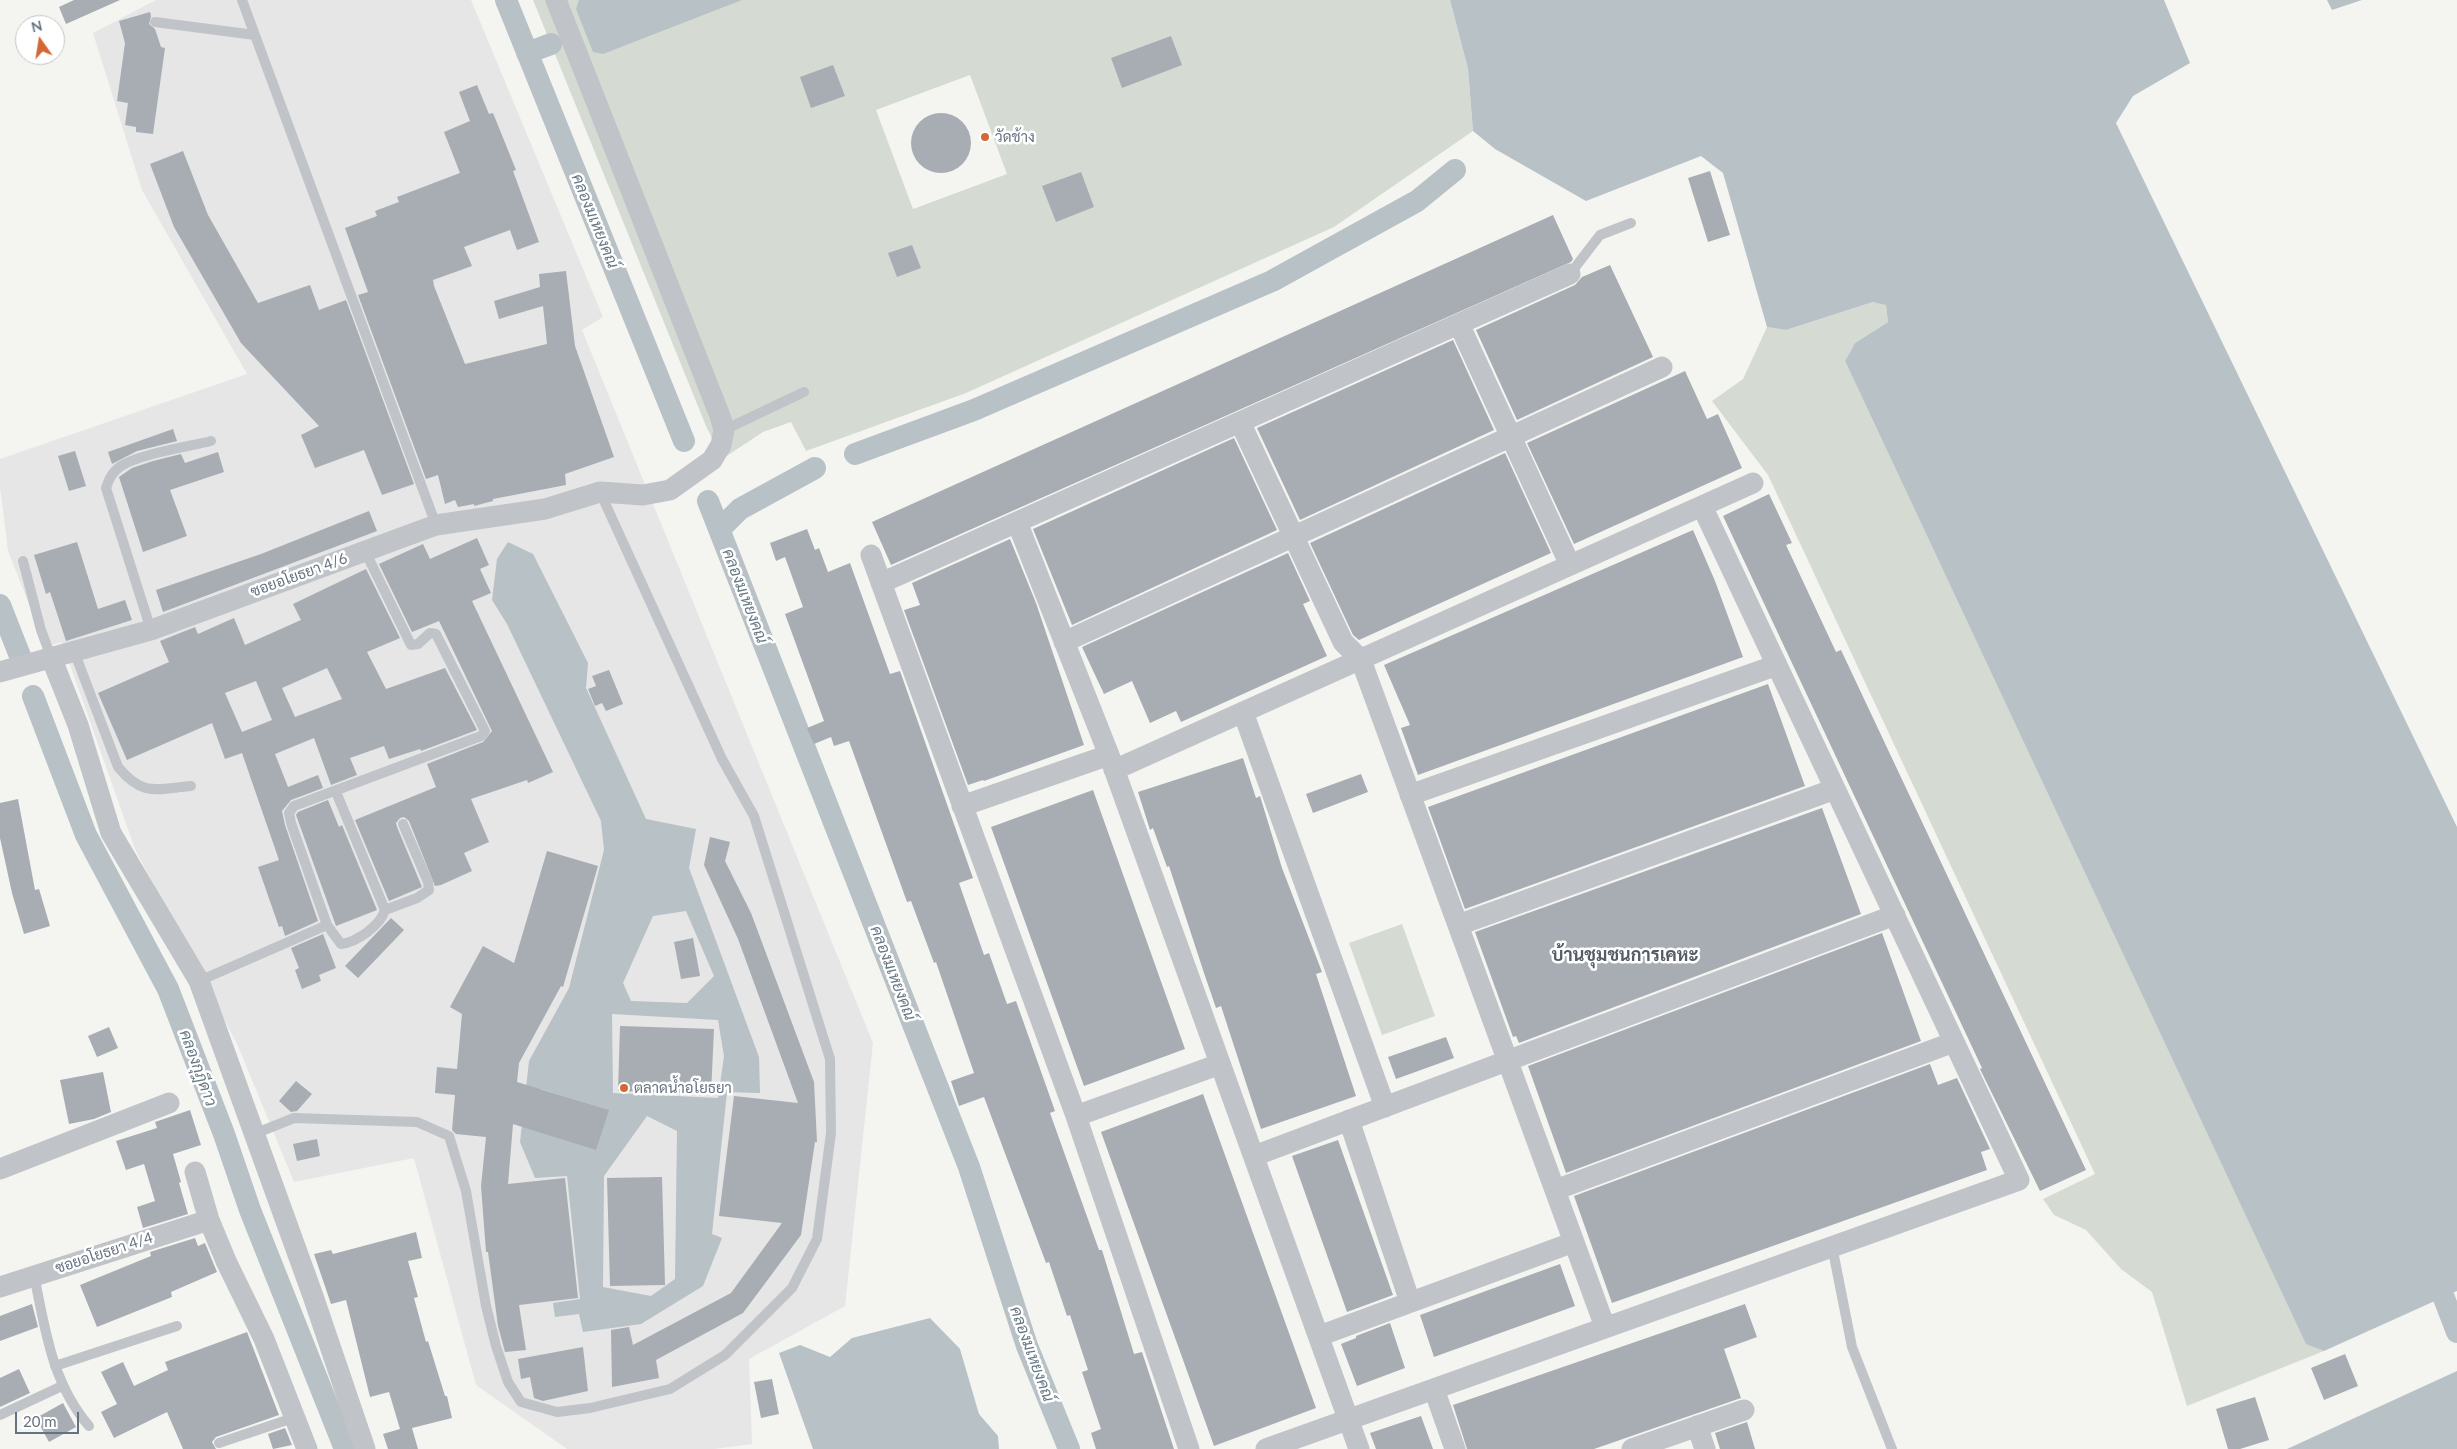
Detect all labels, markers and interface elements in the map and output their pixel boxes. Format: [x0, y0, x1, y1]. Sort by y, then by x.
north arrow [15, 15, 65, 65]
text: N [30, 16, 44, 35]
place label: วัดช้าง [995, 128, 1035, 146]
marker: วัดช้าง [979, 131, 991, 143]
water label: คลองมเหยงคณ์ [567, 171, 623, 271]
water label: คลองมเหยงคณ์ [718, 546, 772, 646]
street label: ซอยอโยธยา 4/6 [248, 549, 350, 601]
water label: คลองมเหยงคณ์ [866, 923, 920, 1023]
district label: บ้านชุมชนการเคหะ [1552, 944, 1698, 966]
water label: คลองกุฎีดาว [175, 1027, 221, 1109]
place label: ตลาดน้ำอโยธยา [634, 1079, 732, 1097]
marker: ตลาดน้ำอโยธยา [618, 1082, 630, 1094]
street label: ซอยอโยธยา 4/4 [53, 1229, 155, 1277]
water label: คลองมเหยงคณ์ [1006, 1304, 1058, 1404]
scale bar [18, 1402, 81, 1434]
text: 20 m [23, 1412, 57, 1430]

